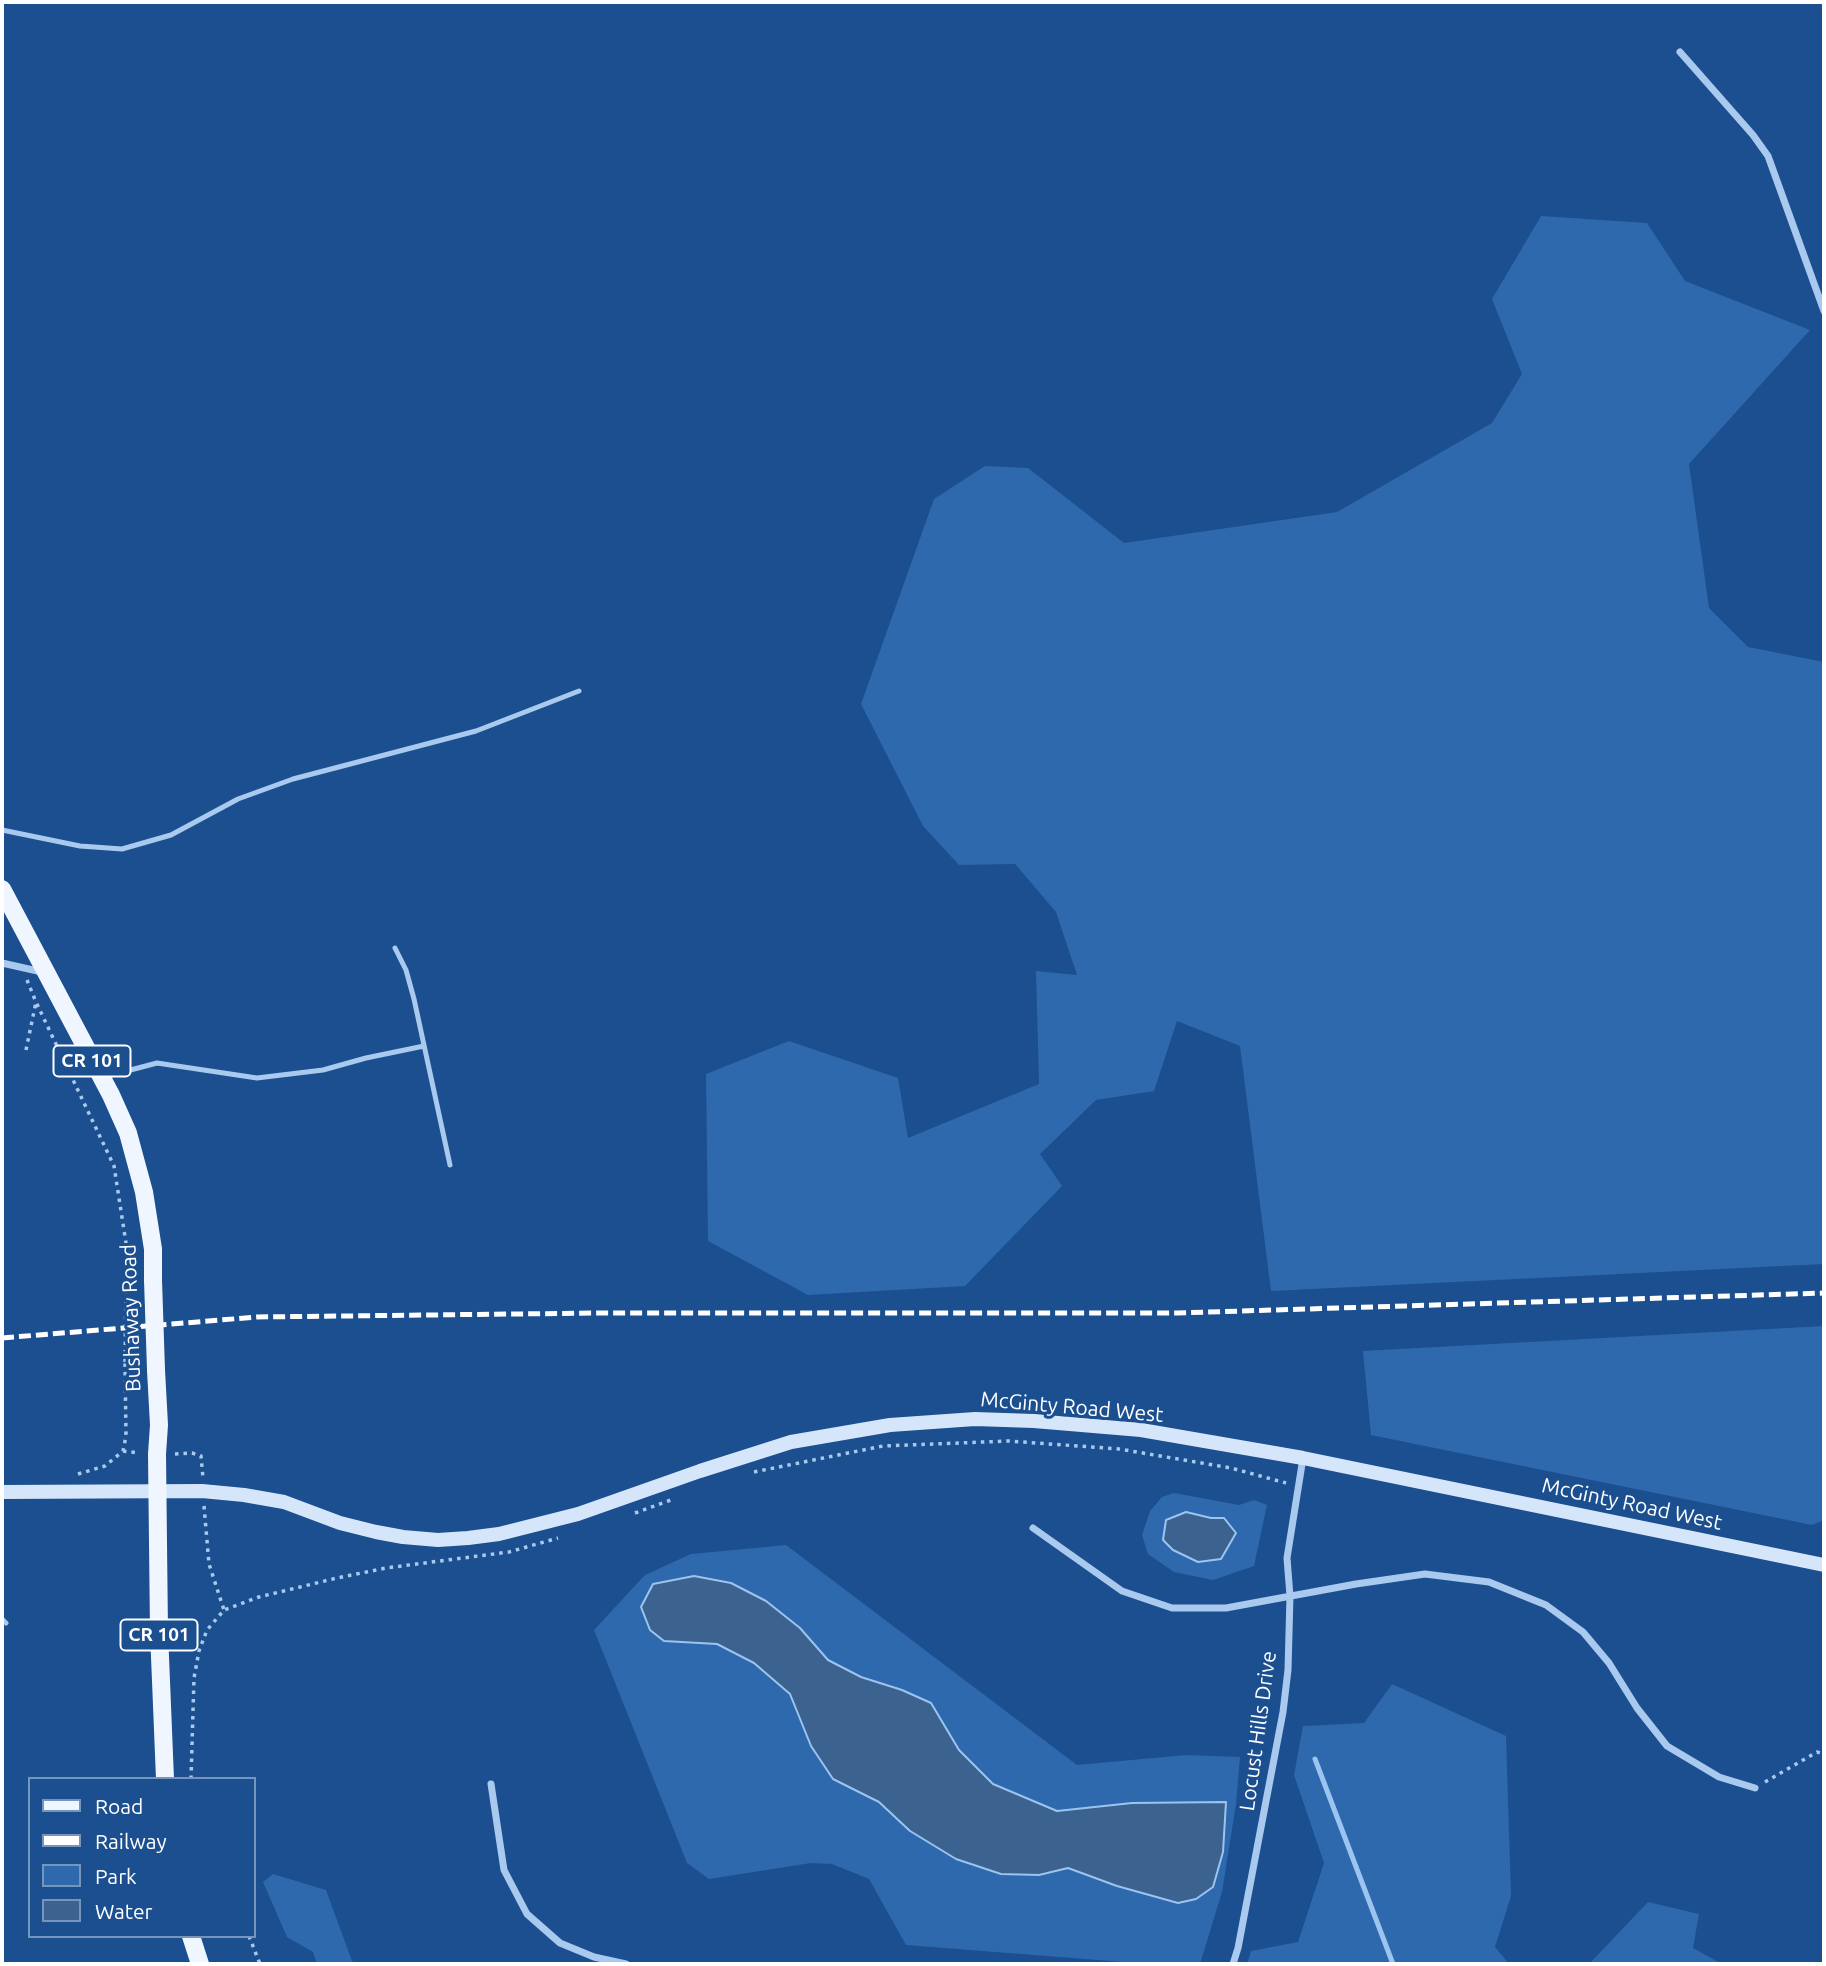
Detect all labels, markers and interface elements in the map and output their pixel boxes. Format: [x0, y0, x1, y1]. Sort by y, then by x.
road number: CR 101 [54, 1046, 130, 1077]
street label: Bushaway Road [116, 1244, 146, 1392]
street label: McGinty Road West [979, 1386, 1165, 1428]
street label: McGinty Road West [1540, 1473, 1724, 1535]
road number: CR 101 [120, 1620, 198, 1651]
street label: Locust Hills Drive [1234, 1649, 1282, 1813]
legend [28, 1777, 256, 1938]
text: Road [95, 1794, 143, 1818]
text: Railway [95, 1829, 167, 1853]
text: Park [95, 1864, 137, 1888]
text: Water [95, 1899, 153, 1923]

